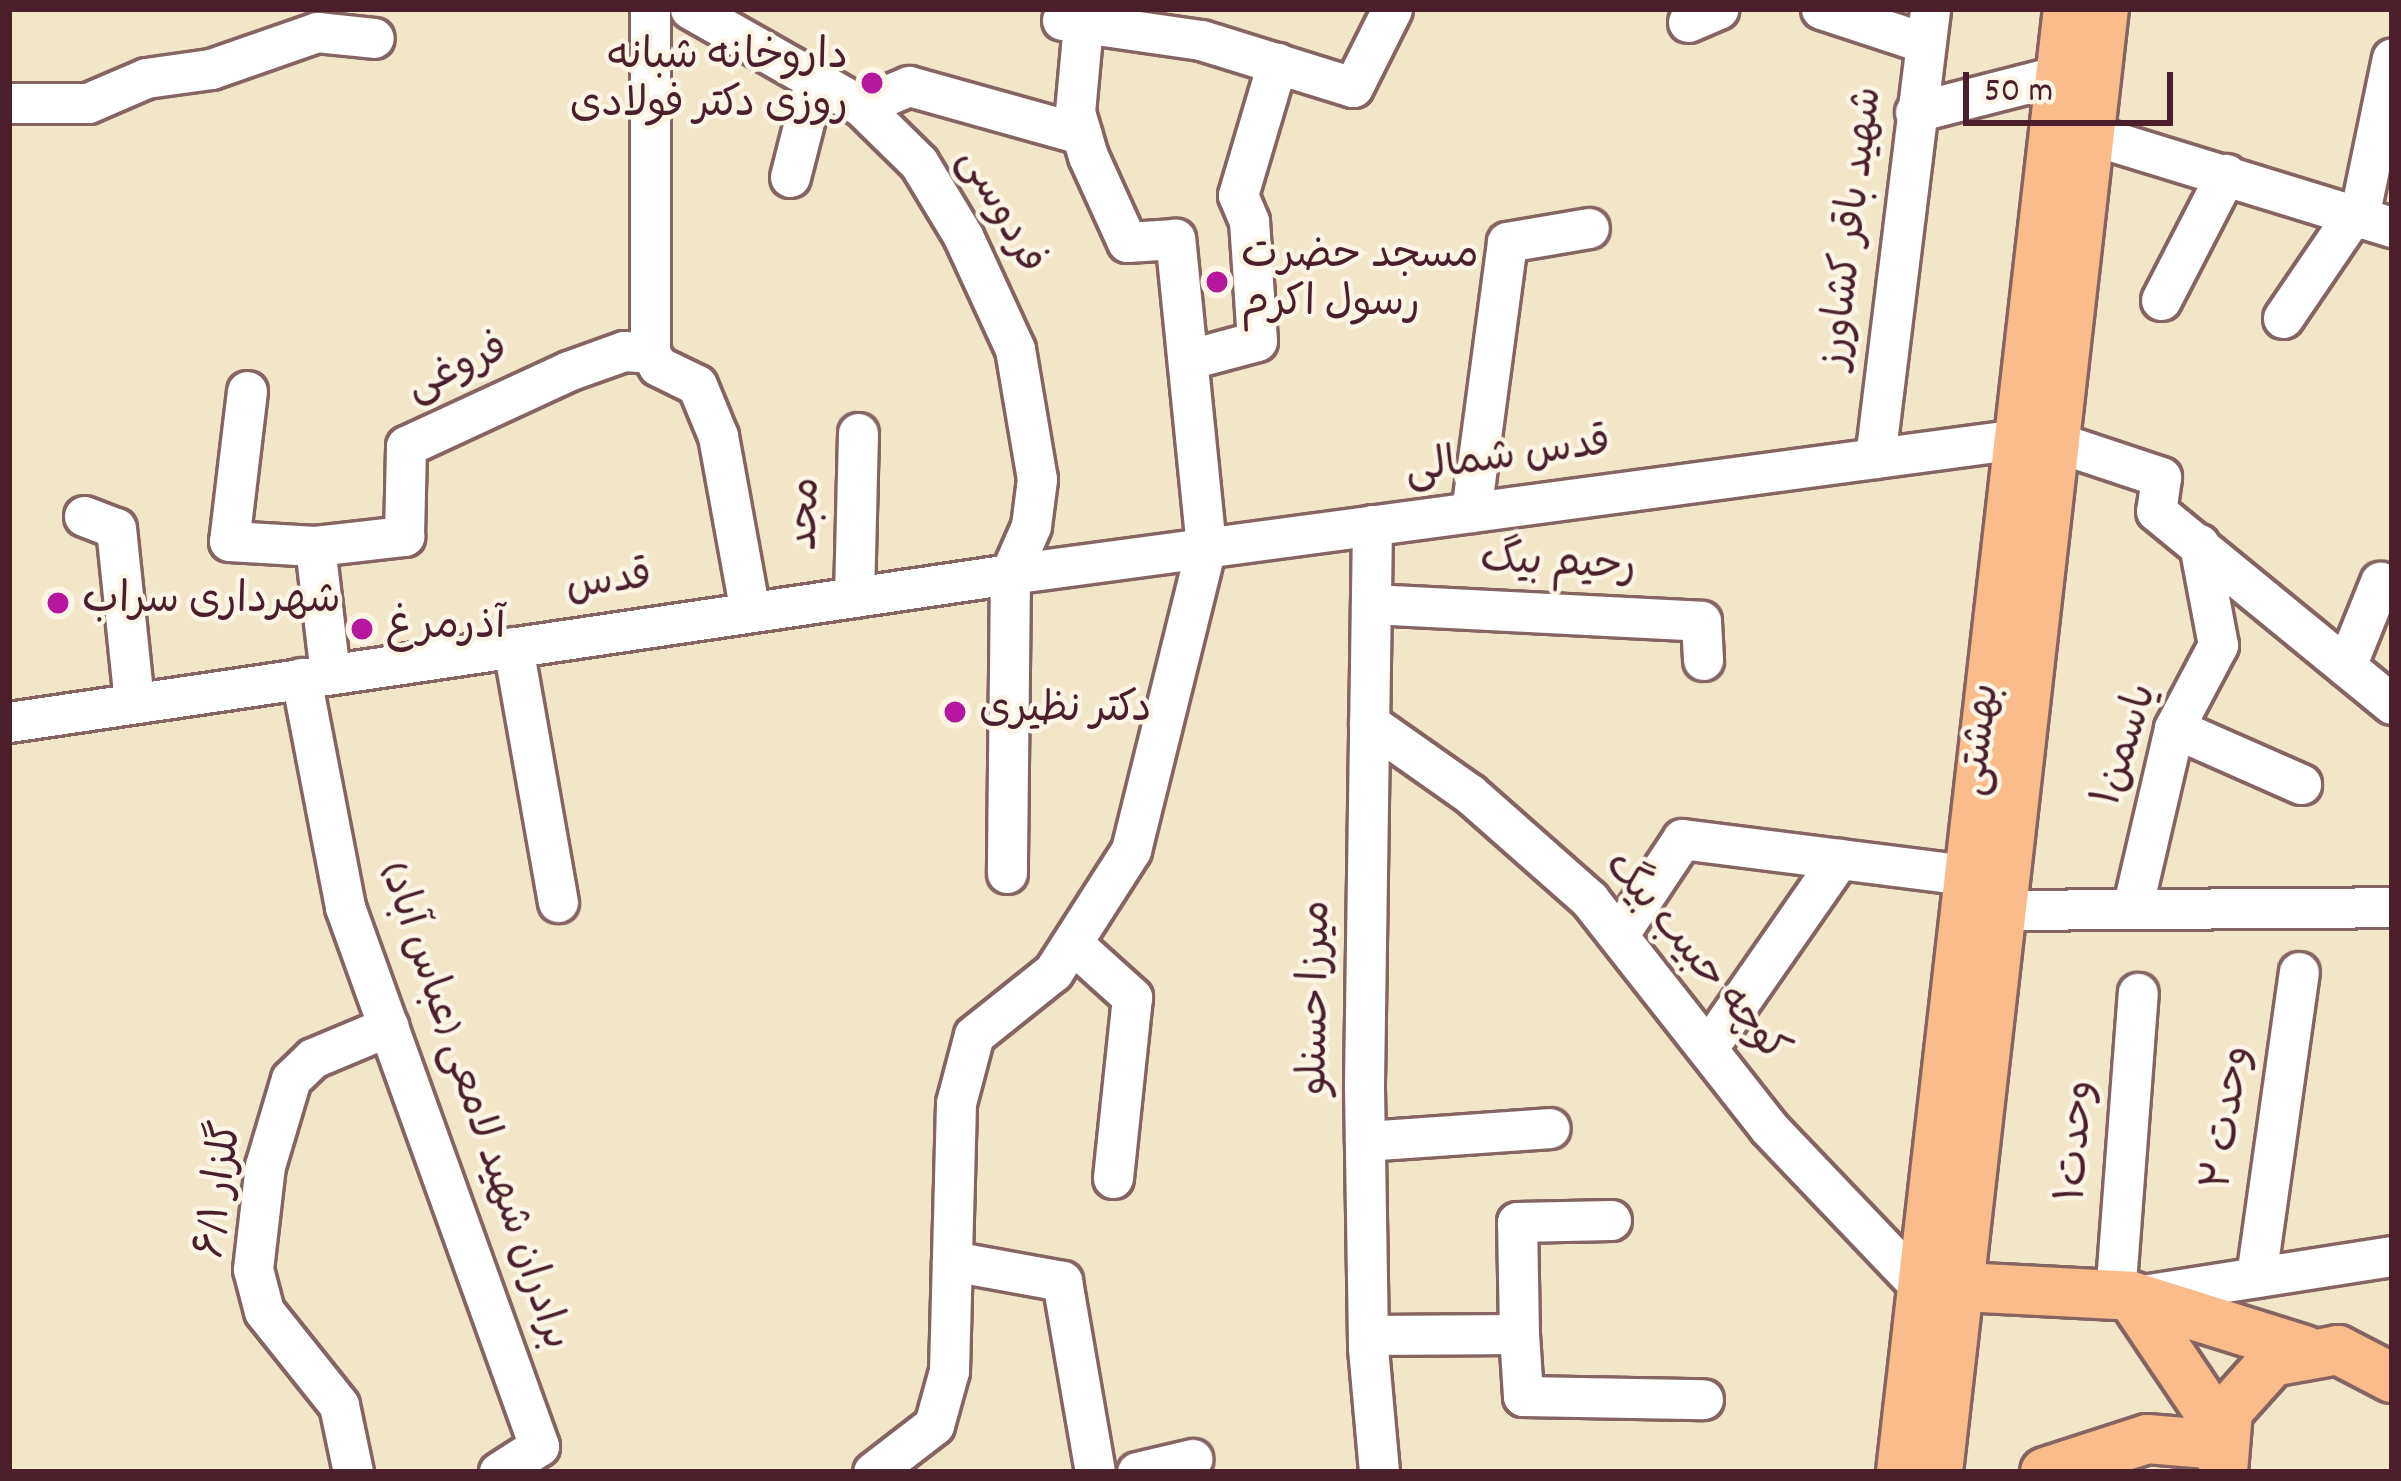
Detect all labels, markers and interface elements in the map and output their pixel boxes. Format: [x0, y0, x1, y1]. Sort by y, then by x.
place label: داروخانه شبانه روزی دکتر فولادی [570, 34, 848, 132]
scale bar [1969, 48, 2179, 122]
text: 50 m [1984, 67, 2053, 119]
marker: داروخانه شبانه روزی دکتر فولادی [859, 70, 885, 96]
street label: شهید باقر کشاورز [1812, 84, 1896, 372]
street label: فردوسی [944, 140, 1054, 284]
place label: مسجد حضرت رسول اکرم [1241, 233, 1479, 332]
marker: مسجد حضرت رسول اکرم [1204, 269, 1230, 295]
street label: فروغی [399, 325, 517, 415]
street label: قدس شمالی [1402, 420, 1614, 498]
street label: مجد [782, 476, 834, 552]
street label: رحیم بیگ [1479, 537, 1637, 595]
street label: قدس [563, 553, 655, 615]
place label: شهرداری سراب [82, 578, 341, 628]
marker: شهرداری سراب [45, 590, 71, 616]
place label: آذرمرغ [386, 604, 506, 654]
marker: آذرمرغ [349, 616, 375, 642]
street label: یاسمن۱ [2085, 678, 2171, 814]
street label: بهشتی [1950, 681, 2014, 799]
place label: دکتر نظیری [979, 687, 1152, 737]
marker: دکتر نظیری [942, 699, 968, 725]
street label: کوچه حبیب بیگ [1591, 843, 1797, 1075]
street label: برادران شهید لامعی (عباس آباد) [365, 857, 579, 1357]
street label: میرزا حسنلو [1291, 900, 1345, 1096]
street label: وحدت ۲ [2195, 1043, 2265, 1193]
street label: وحدت۱ [2050, 1079, 2108, 1203]
street label: گلزار ۶/۱ [187, 1118, 257, 1262]

